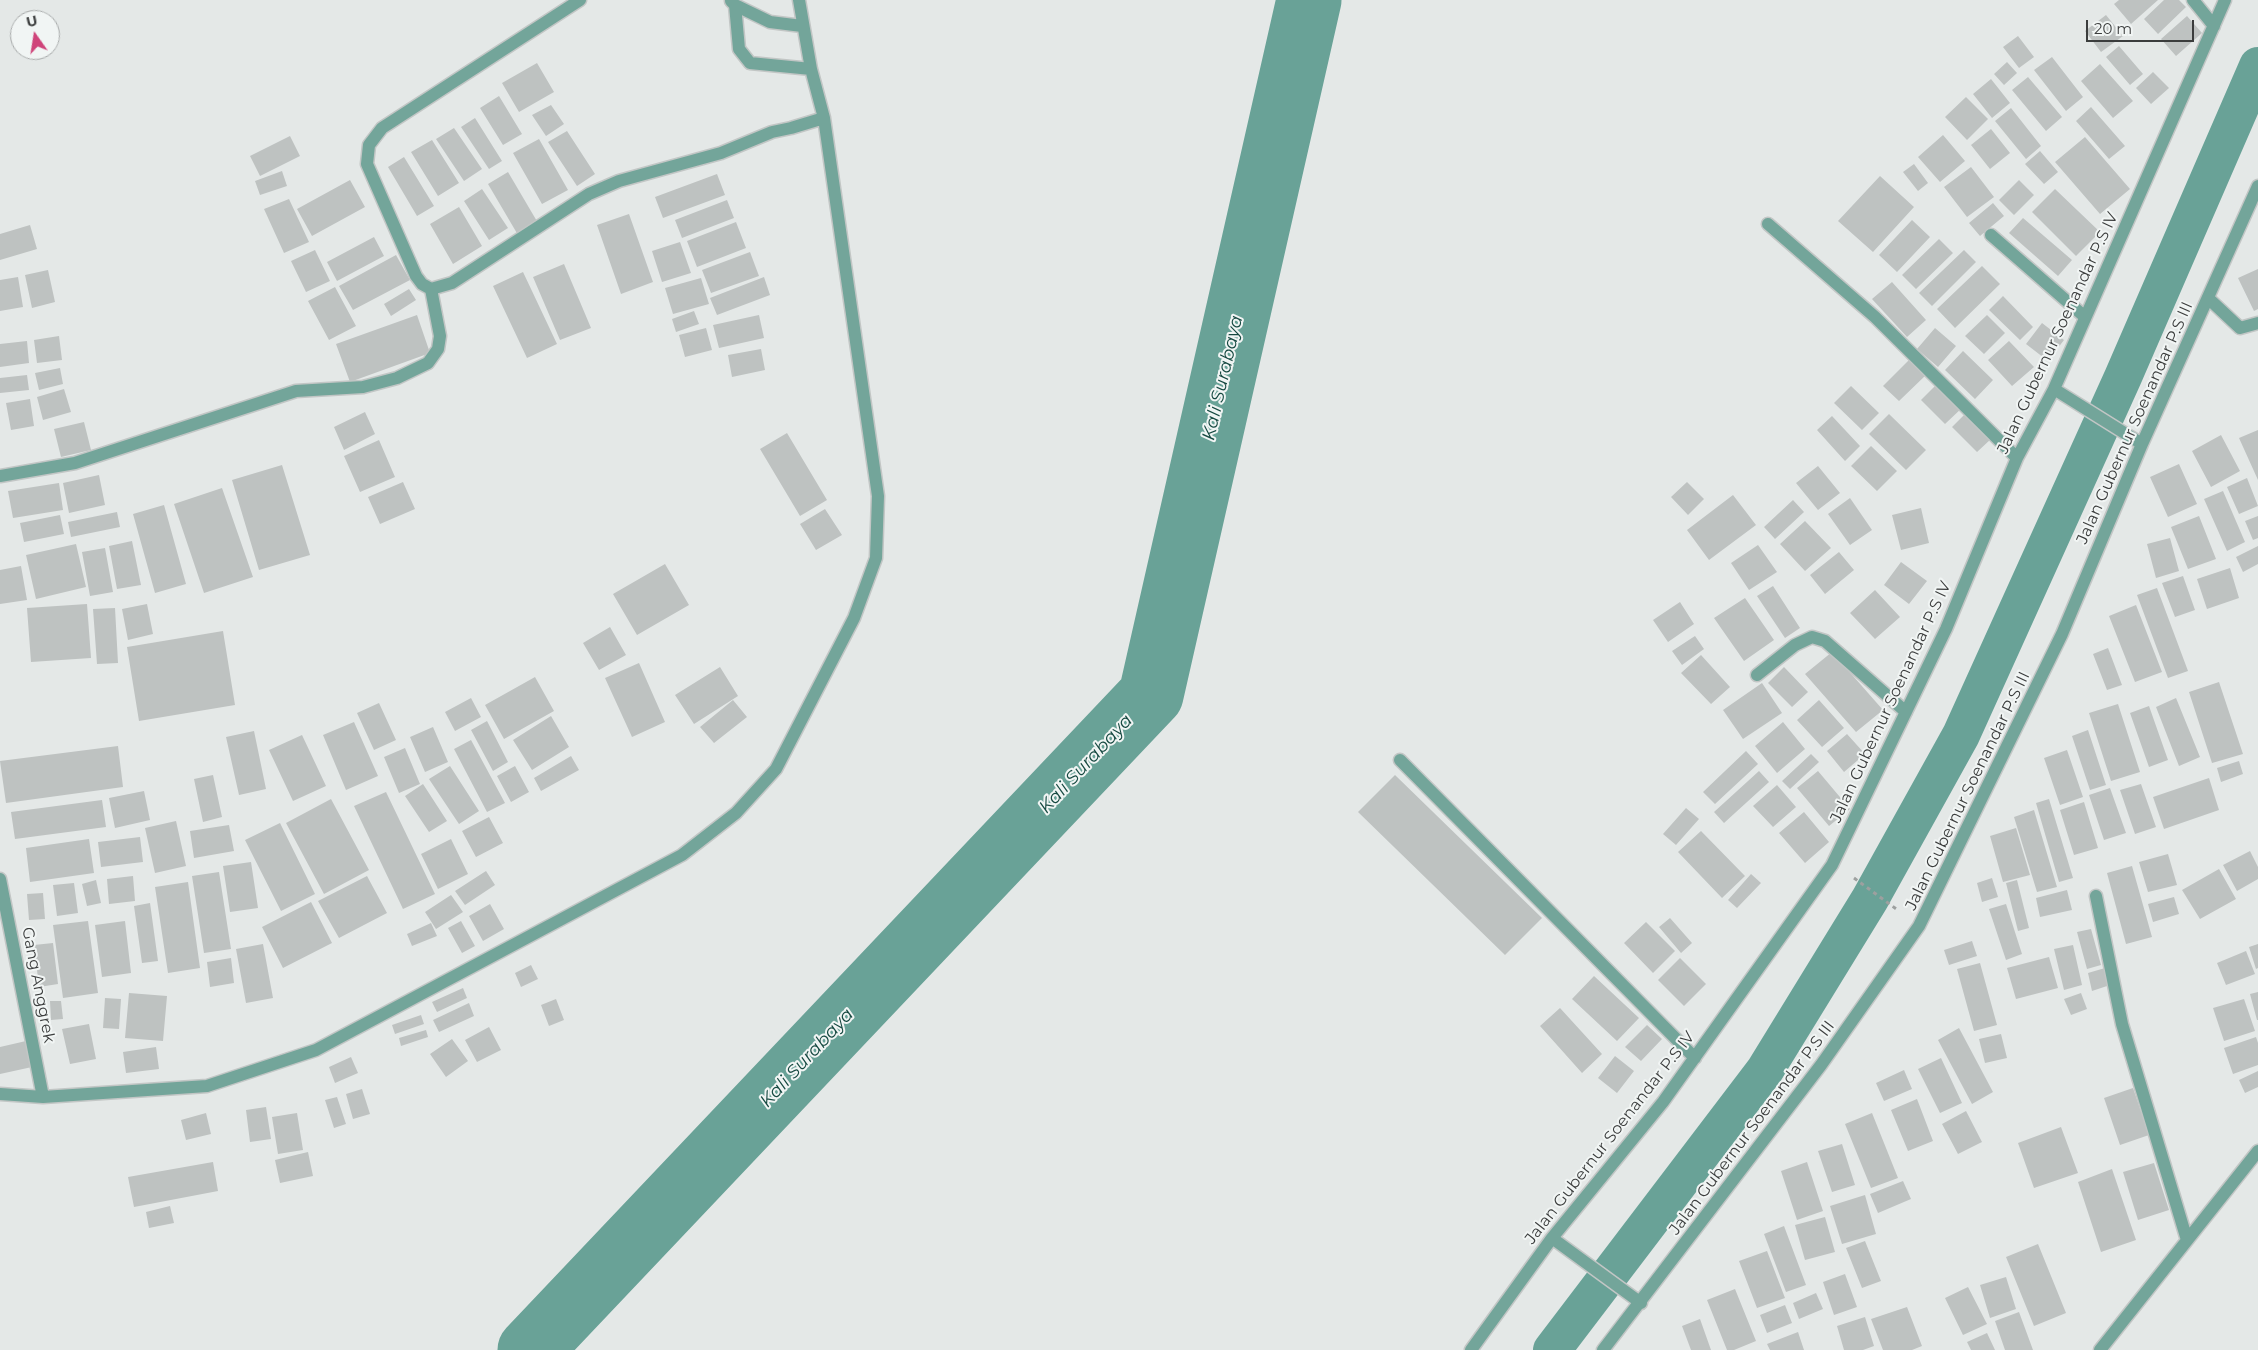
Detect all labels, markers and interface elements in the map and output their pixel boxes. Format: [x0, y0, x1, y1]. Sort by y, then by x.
north arrow [10, 10, 60, 60]
scale bar [2088, 10, 2196, 42]
text: U [24, 11, 39, 31]
text: 20 m [2094, 19, 2132, 38]
street label: Jalan Gubernur Soenandar P.S IV [1993, 209, 2123, 457]
street label: Jalan Gubernur Soenandar P.S III [2073, 299, 2197, 547]
water label: Kali Surabaya [1198, 314, 1248, 442]
street label: Jalan Gubernur Soenandar P.S IV [1826, 578, 1956, 826]
street label: Jalan Gubernur Soenandar P.S III [1902, 669, 2034, 913]
water label: Kali Surabaya [1035, 710, 1137, 818]
street label: Gang Anggrek [17, 926, 59, 1044]
water label: Kali Surabaya [756, 1004, 858, 1112]
street label: Jalan Gubernur Soenandar P.S III [1665, 1017, 1839, 1239]
street label: Jalan Gubernur Soenandar P.S IV [1521, 1028, 1699, 1248]

